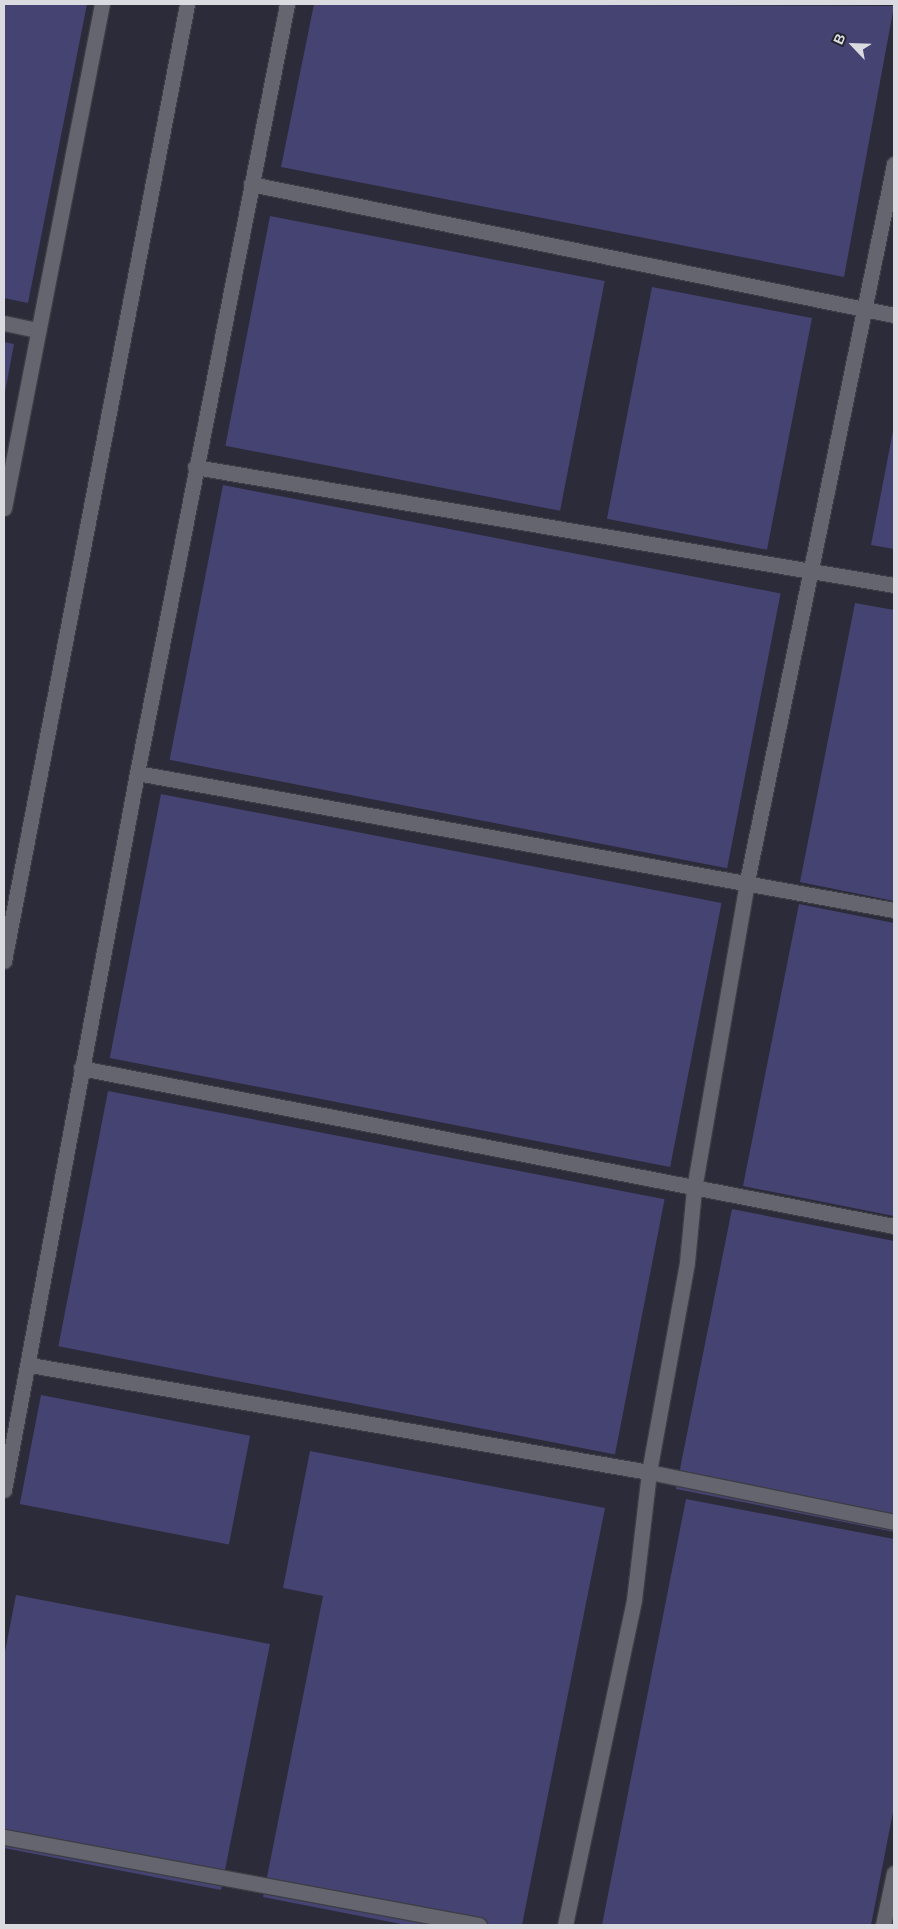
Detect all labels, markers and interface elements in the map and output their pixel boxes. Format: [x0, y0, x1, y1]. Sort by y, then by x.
north arrow [828, 20, 878, 70]
text: B [830, 31, 849, 47]

